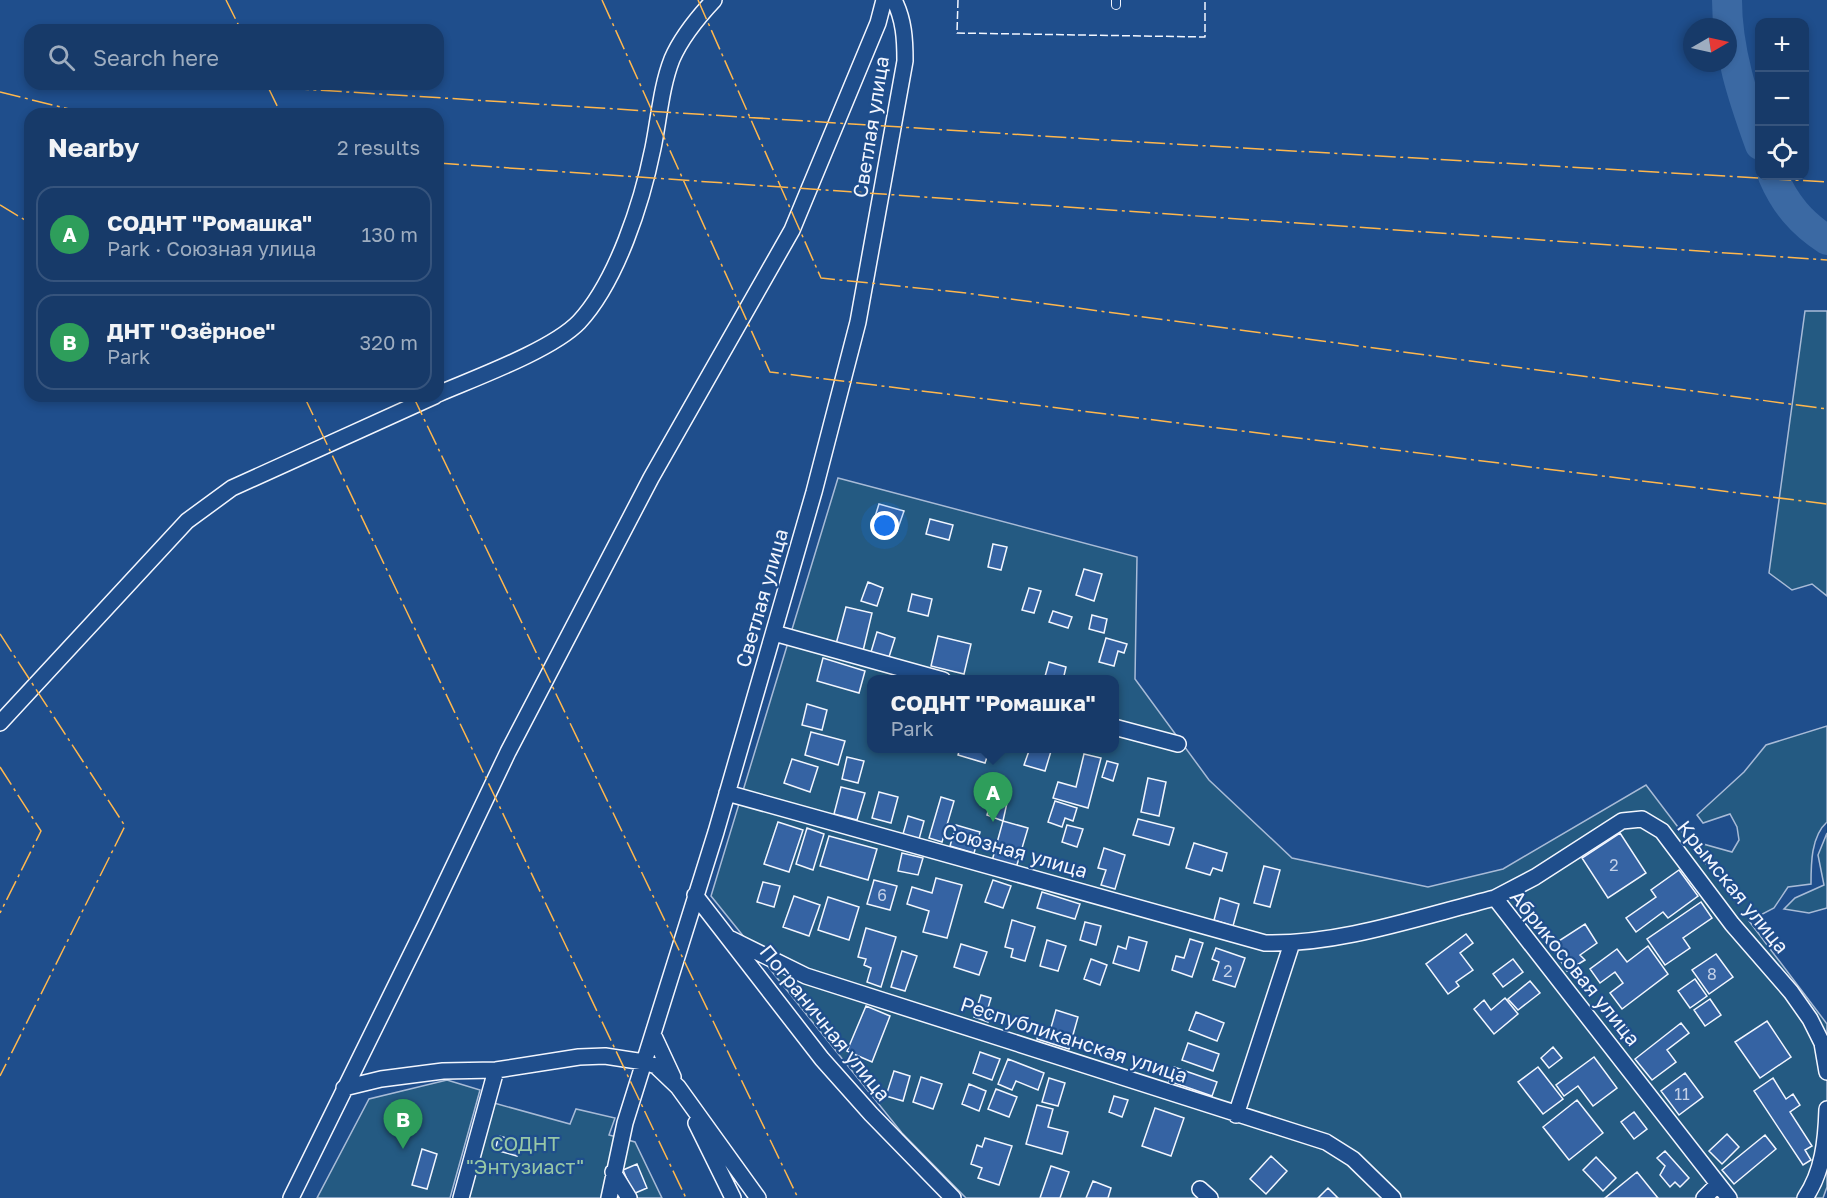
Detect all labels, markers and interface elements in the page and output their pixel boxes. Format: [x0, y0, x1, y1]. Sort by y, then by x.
north arrow [1683, 18, 1737, 72]
map controls [1755, 18, 1809, 180]
button: + [1755, 18, 1809, 72]
search box [24, 24, 444, 90]
icon: search [45, 41, 78, 74]
text: Search here [93, 44, 219, 71]
street label: Светлая улица [847, 54, 893, 199]
button: − [1755, 72, 1809, 126]
button: locate [1755, 126, 1809, 180]
text: Nearby [48, 132, 139, 163]
text: 2 results [337, 135, 420, 159]
text: СОДНТ "Ромашка" [107, 209, 312, 236]
text: A [62, 222, 77, 246]
text: 130 m [362, 222, 418, 246]
text: Park · Союзная улица [107, 236, 316, 260]
text: ДНТ "Озёрное" [107, 317, 275, 344]
text: B [62, 330, 77, 354]
text: 320 m [360, 330, 418, 354]
text: Park [107, 344, 150, 368]
your location [870, 511, 899, 540]
street label: Светлая улица [730, 526, 792, 670]
popup [867, 675, 1119, 753]
text: СОДНТ "Ромашка" [890, 689, 1096, 716]
text: Park [890, 716, 934, 740]
pin: A [974, 772, 1012, 822]
street label: Крымская улица [1673, 815, 1795, 958]
street label: Союзная улица [940, 818, 1091, 882]
house number: 2 [1609, 855, 1619, 875]
house number: 6 [877, 885, 887, 905]
street label: Абрикосовая улица [1506, 885, 1646, 1050]
street label: Пограничная улица [755, 940, 896, 1105]
house number: 2 [1223, 961, 1233, 981]
house number: 8 [1707, 964, 1717, 984]
street label: Республиканская улица [958, 991, 1191, 1087]
house number: 11 [1674, 1084, 1690, 1104]
pin: B [384, 1100, 422, 1149]
park label: СОДНТ "Энтузиаст" [466, 1131, 584, 1178]

